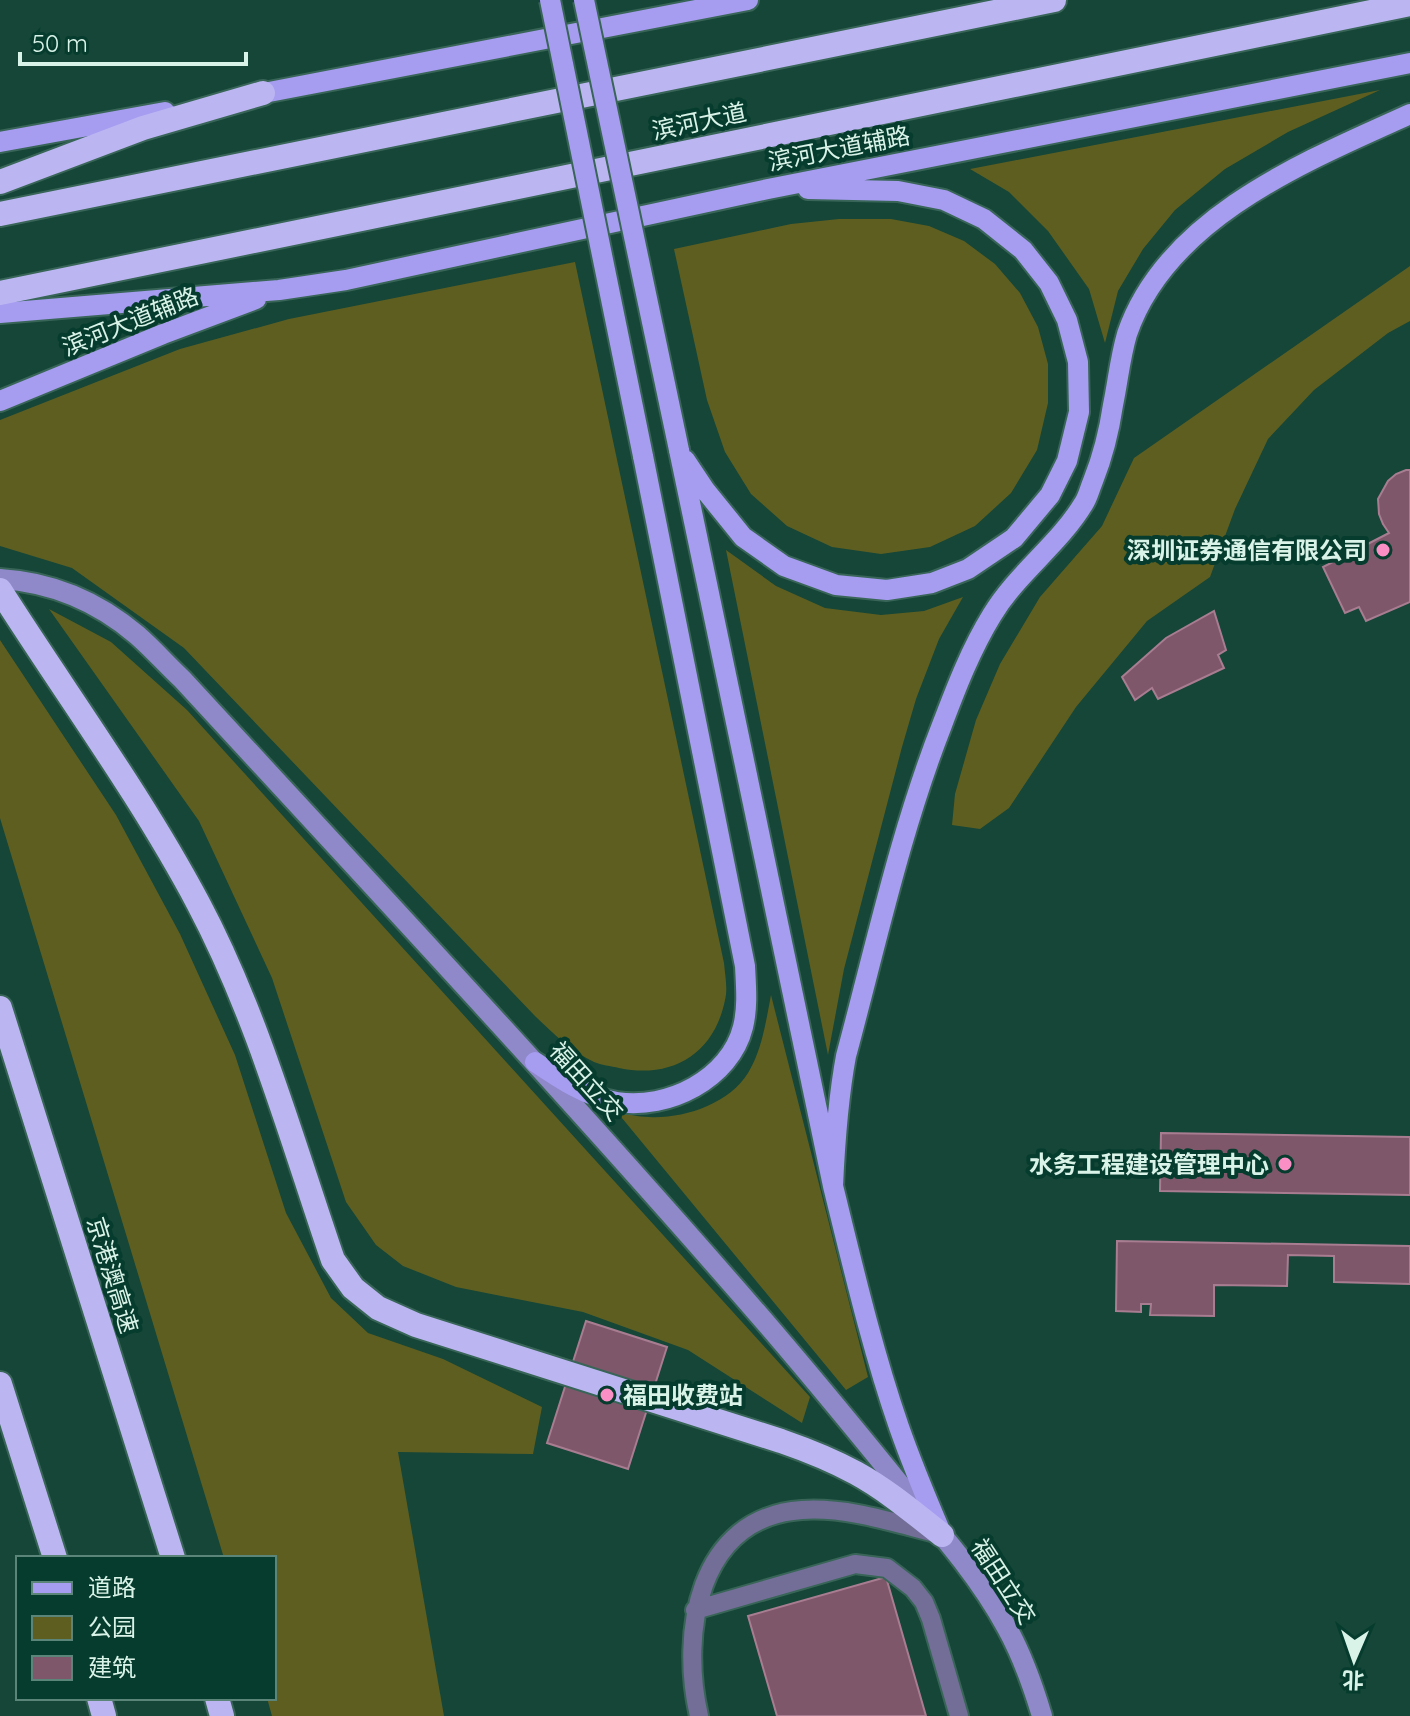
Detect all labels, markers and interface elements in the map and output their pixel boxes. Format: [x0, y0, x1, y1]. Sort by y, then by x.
scale bar [20, 16, 246, 66]
text: 50 m [32, 28, 88, 58]
street label: 滨河大道 [649, 96, 749, 146]
street label: 滨河大道辅路 [765, 120, 913, 176]
street label: 滨河大道辅路 [58, 280, 202, 362]
place label: 深圳证券通信有限公司 [1127, 535, 1367, 565]
marker: 深圳证券通信有限公司 [1374, 541, 1392, 559]
street label: 福田立交 [544, 1035, 630, 1127]
place label: 水务工程建设管理中心 [1029, 1149, 1269, 1179]
marker: 水务工程建设管理中心 [1276, 1155, 1294, 1173]
street label: 京港澳高速 [81, 1213, 145, 1337]
place label: 福田收费站 [623, 1380, 743, 1410]
marker: 福田收费站 [598, 1386, 616, 1404]
street label: 福田立交 [965, 1533, 1043, 1629]
legend [16, 1556, 276, 1700]
text: 道路 [88, 1572, 136, 1602]
text: 公园 [88, 1612, 136, 1642]
north arrow [1314, 1620, 1394, 1700]
text: 建筑 [88, 1652, 136, 1682]
text: 北 [1342, 1666, 1365, 1694]

